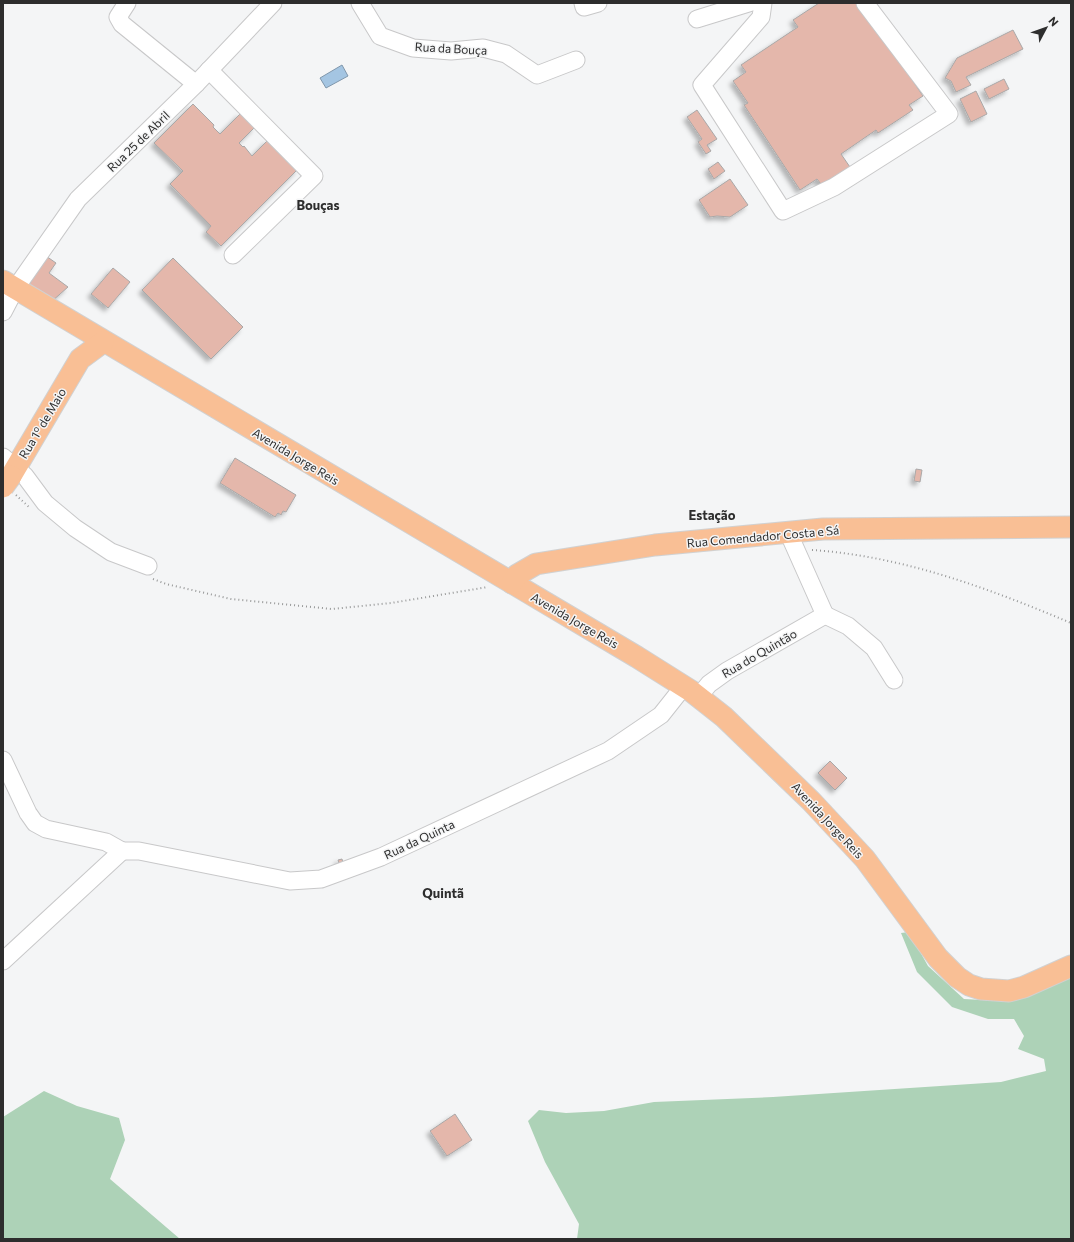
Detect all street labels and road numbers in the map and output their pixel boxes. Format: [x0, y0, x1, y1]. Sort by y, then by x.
street label: Rua da Bouça [414, 39, 488, 57]
street label: Rua 25 de Abril [104, 108, 172, 174]
street label: Rua 1º de Maio [15, 385, 69, 461]
street label: Avenida Jorge Reis [250, 425, 342, 488]
street label: Rua Comendador Costa e Sá [686, 522, 840, 550]
street label: Avenida Jorge Reis [528, 589, 621, 652]
street label: Rua do Quintão [719, 626, 799, 680]
street label: Avenida Jorge Reis [789, 779, 867, 861]
street label: Rua da Quinta [381, 817, 457, 861]

